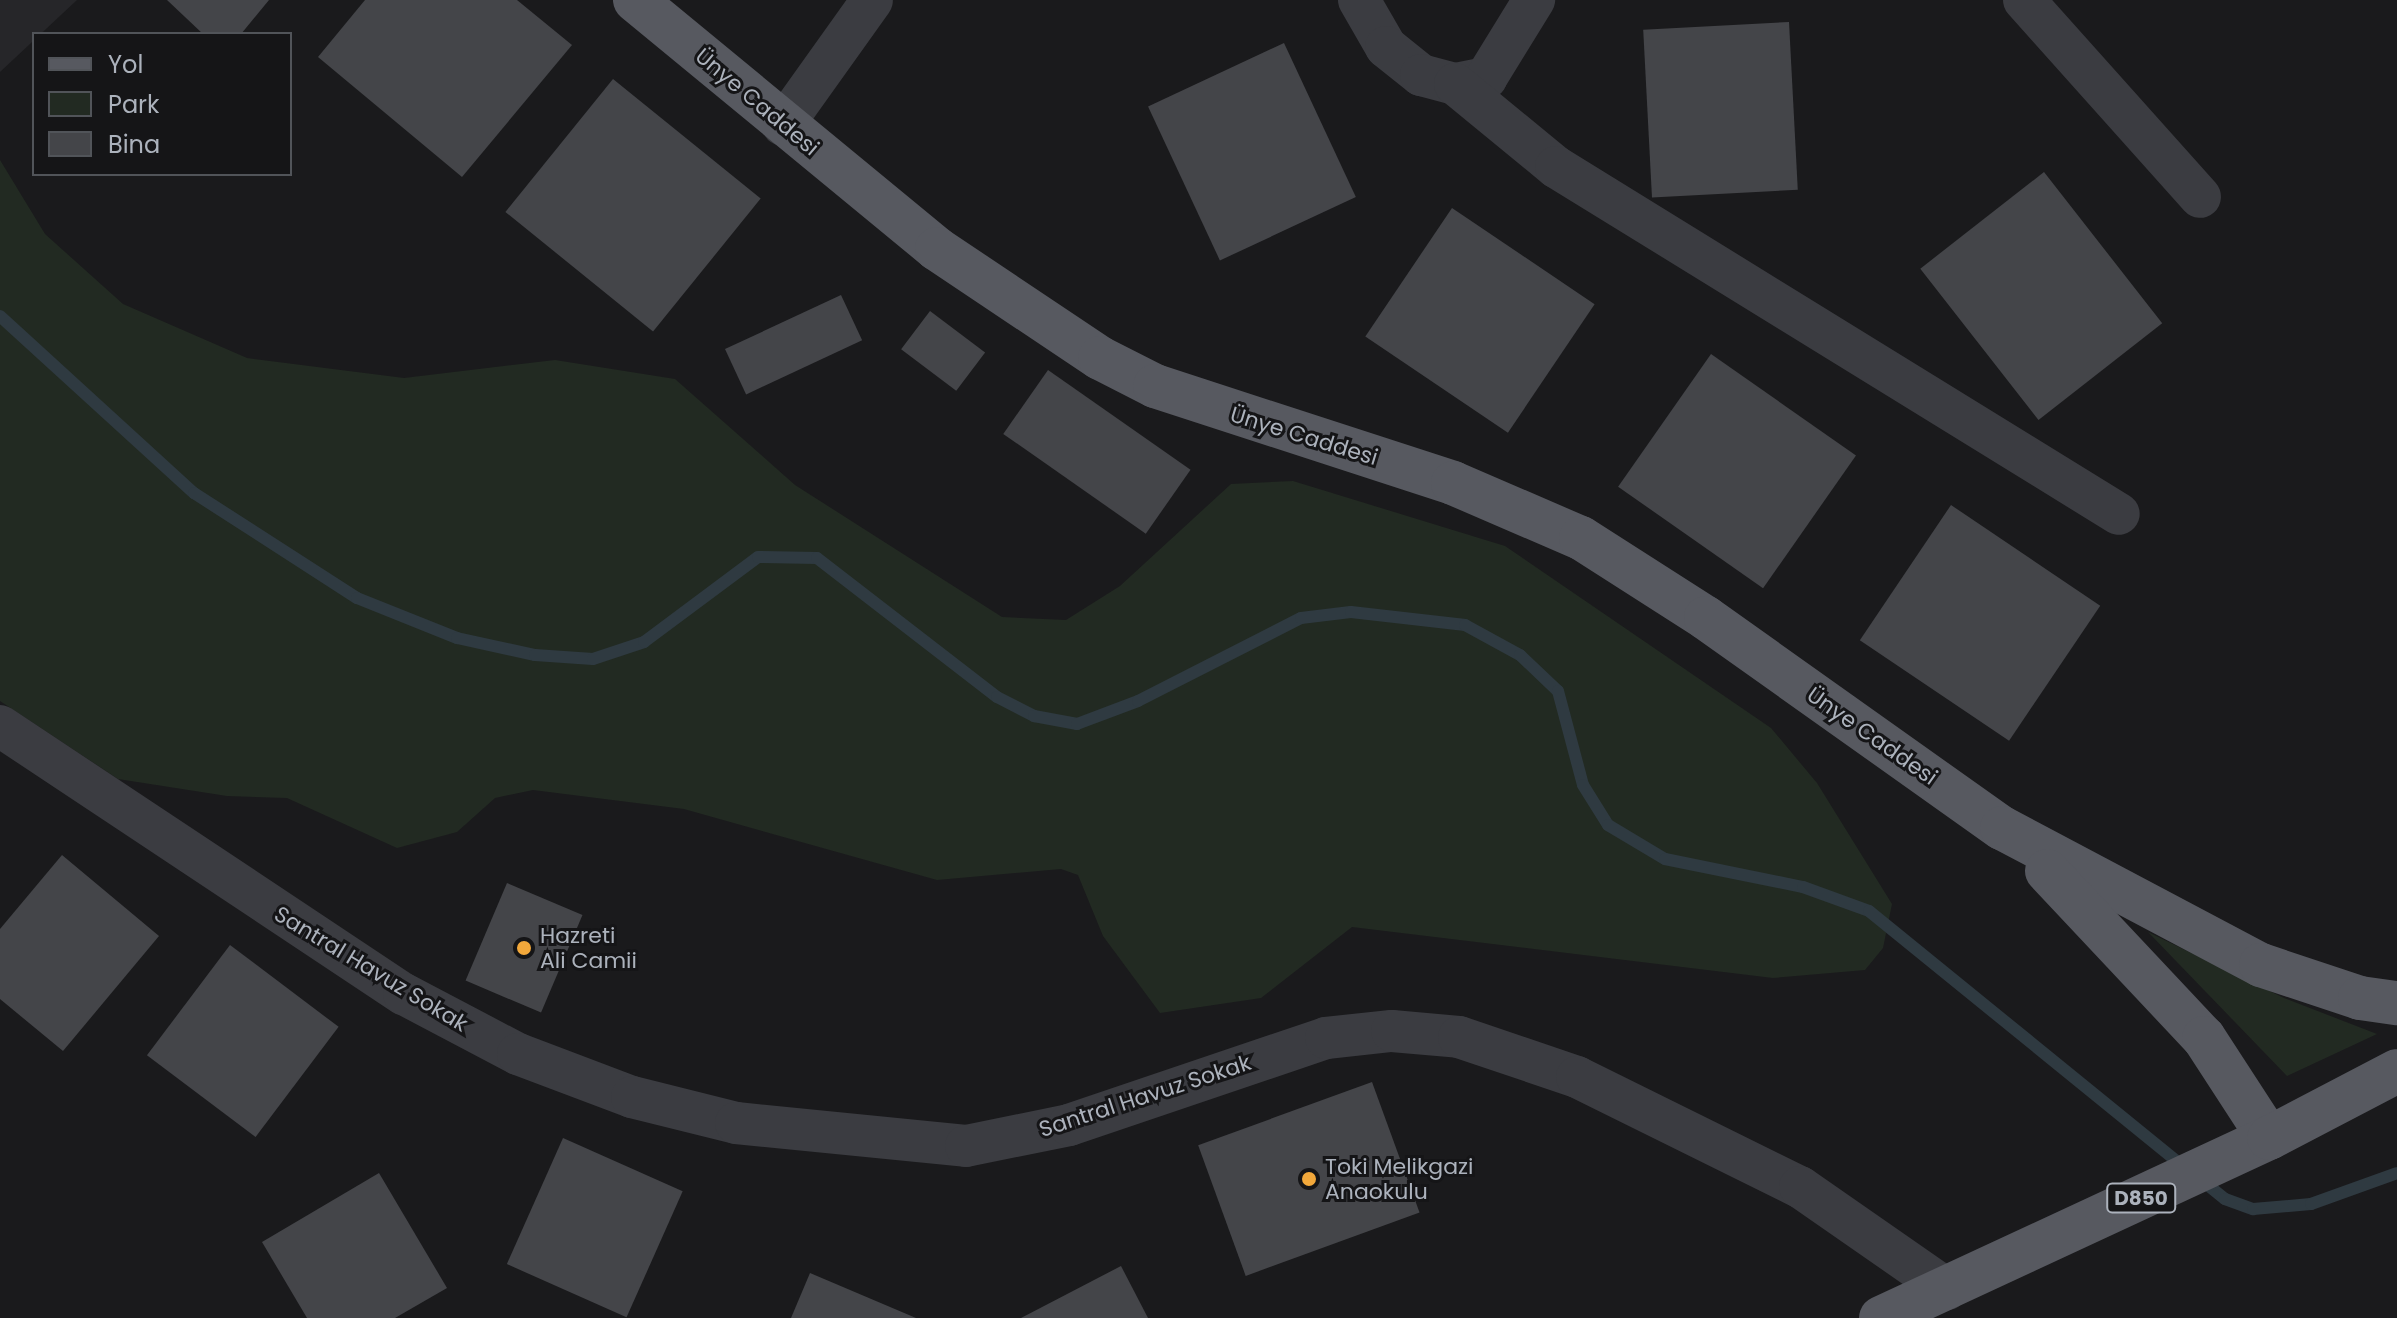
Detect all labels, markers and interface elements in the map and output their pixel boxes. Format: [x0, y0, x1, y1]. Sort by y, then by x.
legend [32, 32, 292, 176]
street label: Ünye Caddesi [690, 43, 824, 161]
text: Yol [108, 48, 143, 81]
text: Park [108, 88, 159, 121]
text: Bina [108, 128, 160, 161]
street label: Ünye Caddesi [1227, 401, 1381, 471]
street label: Ünye Caddesi [1802, 681, 1942, 791]
street label: Santral Havuz Sokak [269, 901, 473, 1037]
place label: Hazreti Ali Camii [540, 922, 637, 974]
marker: Hazreti Ali Camii [515, 939, 533, 957]
street label: Santral Havuz Sokak [1036, 1049, 1254, 1143]
place label: Toki Melikgazi Anaokulu [1325, 1153, 1473, 1204]
marker: Toki Melikgazi Anaokulu [1300, 1170, 1318, 1188]
road number: D850 [2105, 1182, 2177, 1214]

